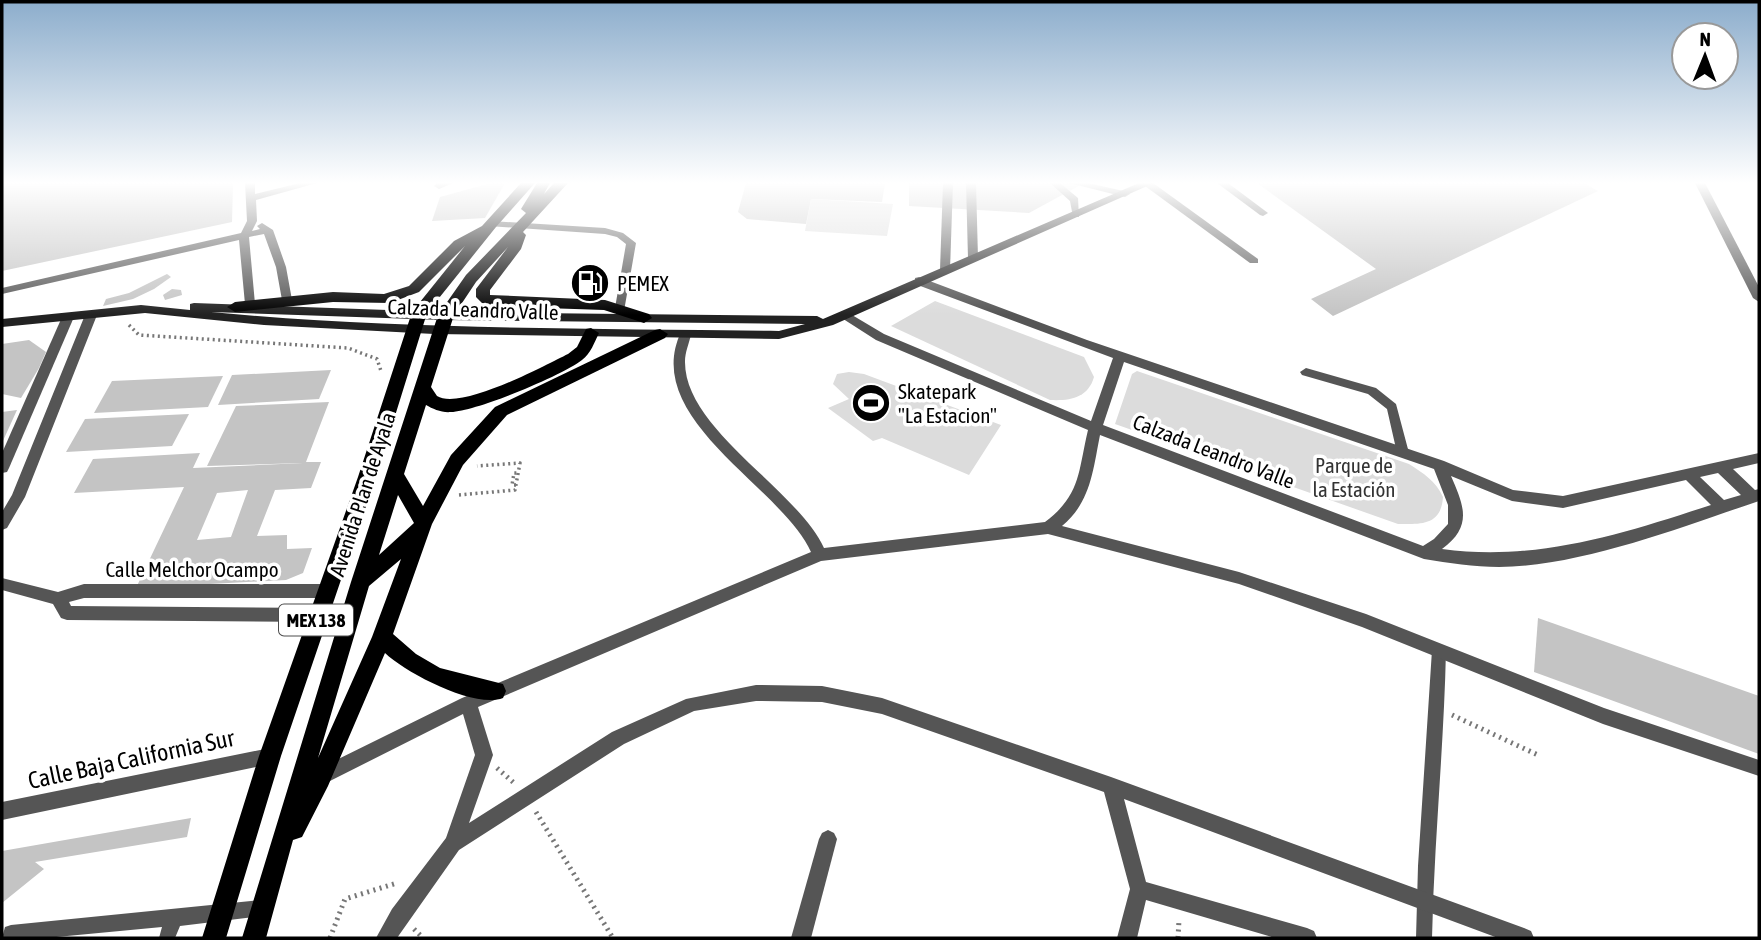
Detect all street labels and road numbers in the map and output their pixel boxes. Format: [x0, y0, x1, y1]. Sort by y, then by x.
street label: Calzada Leandro Valle [387, 294, 559, 324]
street label: Avenida Plan de Ayala [324, 409, 400, 579]
street label: Calzada Leandro Valle [1130, 409, 1298, 493]
street label: Calle Melchor Ocampo [105, 557, 279, 581]
road number: MEX 138 [279, 604, 353, 636]
street label: Calle Baja California Sur [25, 724, 238, 794]

